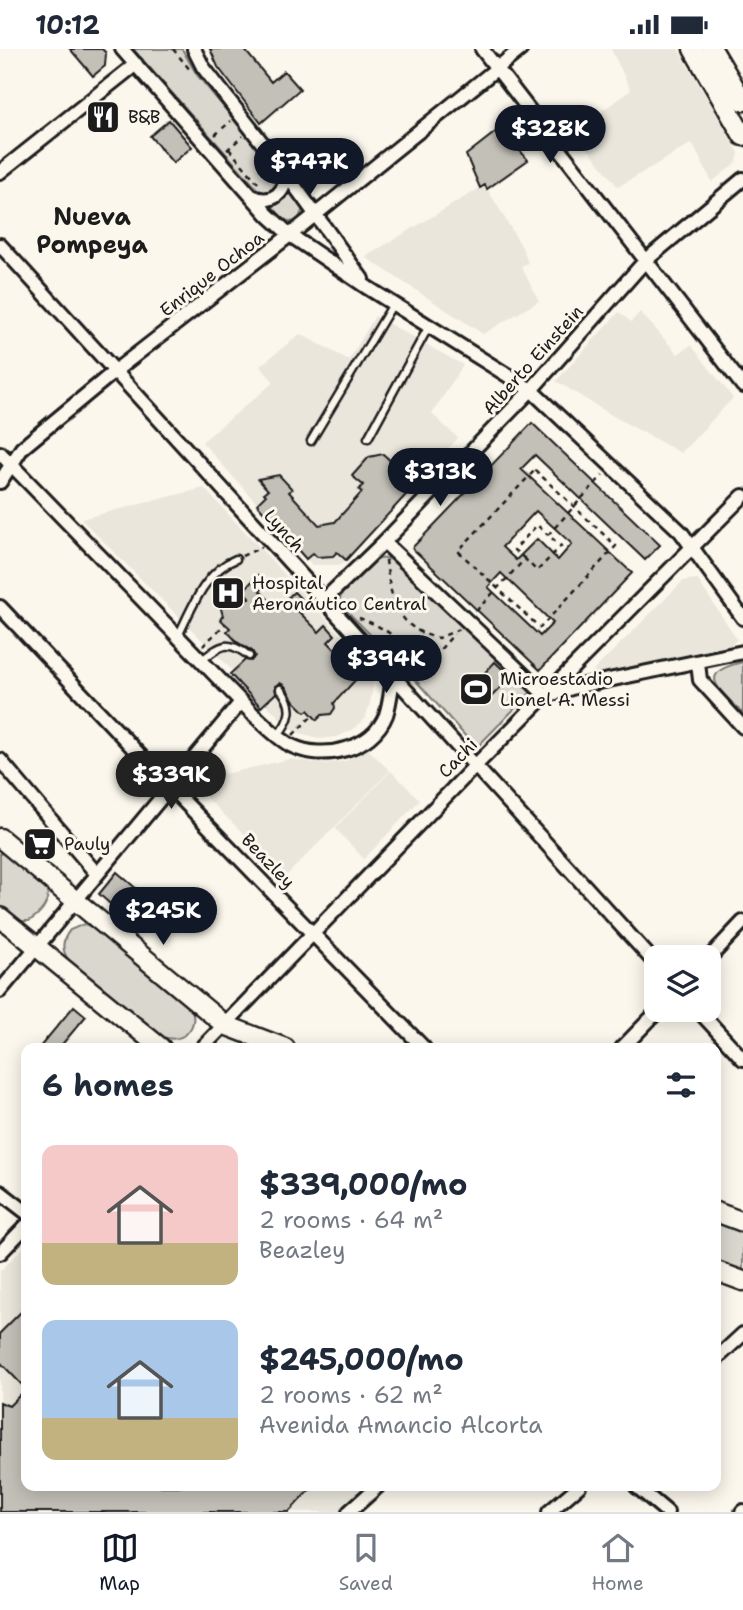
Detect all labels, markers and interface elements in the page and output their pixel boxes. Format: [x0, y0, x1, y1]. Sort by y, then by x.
text: 10:12 [35, 7, 100, 42]
restaurant icon: B&B [84, 98, 122, 136]
place label: B&B [128, 105, 160, 129]
pin: $328K [501, 106, 599, 165]
text: $328K [511, 113, 589, 143]
pin: $747K [260, 139, 358, 198]
text: $747K [270, 146, 348, 176]
district label: Nueva Pompeya [36, 201, 148, 261]
street label: Enrique Ochoa [155, 226, 269, 322]
street label: Alberto Einstein [477, 300, 589, 420]
pin: $313K [391, 449, 489, 508]
text: $313K [404, 456, 476, 486]
street label: Lynch [258, 504, 310, 558]
place label: Hospital Aeronáutico Central [252, 571, 427, 616]
hospital icon: Hospital Aeronáutico Central [209, 574, 247, 612]
pin: $394K [337, 635, 435, 695]
text: $394K [347, 643, 425, 673]
place label: Microestadio Lionel A. Messi [500, 667, 630, 712]
sports icon: Microestadio Lionel A. Messi [457, 670, 495, 708]
street label: Cachi [433, 733, 483, 783]
pin: $339K [122, 751, 220, 811]
text: $339K [132, 759, 210, 789]
supermarket icon: Pauly [21, 825, 59, 863]
street label: Beazley [236, 828, 300, 894]
place label: Pauly [64, 832, 110, 856]
pin: $245K [114, 887, 212, 947]
text: $245K [125, 895, 201, 925]
map controls [644, 945, 721, 1022]
button: layers [644, 945, 721, 1022]
text: 6 homes [42, 1065, 174, 1106]
icon: filters [662, 1066, 700, 1104]
text: $339,000/mo [259, 1164, 468, 1205]
icon: home [98, 1173, 182, 1257]
text: 2 rooms · 64 m² [259, 1205, 443, 1235]
text: Beazley [259, 1235, 345, 1265]
text: $245,000/mo [259, 1339, 464, 1380]
icon: home [98, 1348, 182, 1432]
text: 2 rooms · 62 m² [259, 1380, 443, 1410]
text: Avenida Amancio Alcorta [259, 1410, 542, 1440]
tab: Map [99, 1529, 140, 1596]
tab: Saved [339, 1529, 393, 1596]
tab: Home [591, 1529, 644, 1596]

